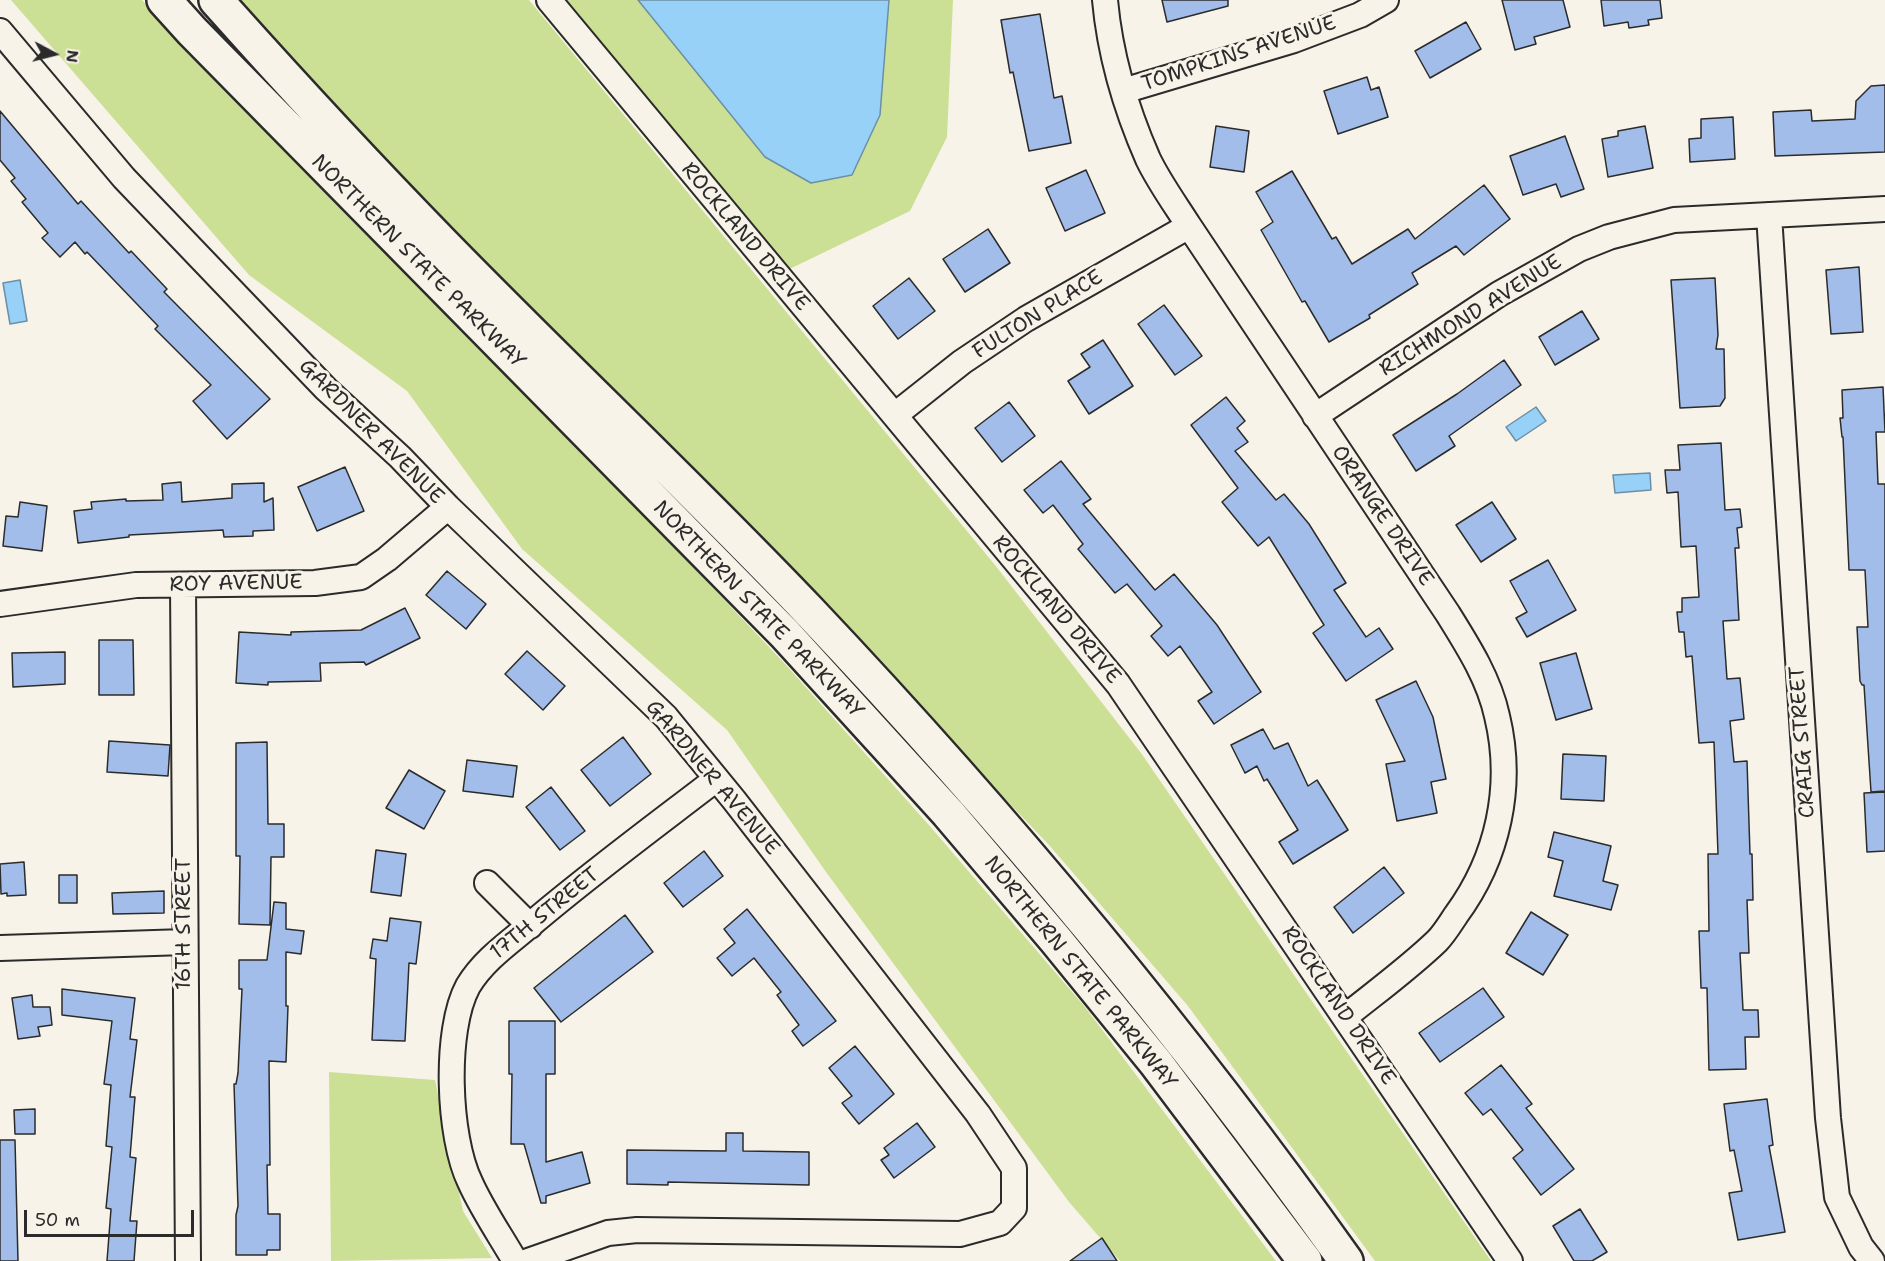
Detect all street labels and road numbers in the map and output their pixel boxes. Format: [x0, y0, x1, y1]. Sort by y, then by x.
street label: TOMPKINS AVENUE [1139, 11, 1339, 97]
street label: NORTHERN STATE PARKWAY [306, 150, 530, 374]
street label: ROCKLAND DRIVE [676, 158, 814, 316]
street label: RICHMOND AVENUE [1375, 250, 1567, 382]
street label: FULTON PLACE [968, 265, 1108, 365]
street label: GARDNER AVENUE [293, 354, 449, 510]
street label: ORANGE DRIVE [1326, 441, 1438, 591]
street label: NORTHERN STATE PARKWAY [647, 496, 869, 724]
street label: ROCKLAND DRIVE [987, 531, 1125, 689]
street label: ROY AVENUE [169, 570, 303, 598]
street label: CRAIG STREET [1785, 665, 1821, 819]
street label: GARDNER AVENUE [640, 695, 784, 861]
street label: NORTHERN STATE PARKWAY [978, 851, 1182, 1095]
street label: 16TH STREET [172, 858, 198, 990]
street label: 17TH STREET [485, 862, 605, 966]
street label: ROCKLAND DRIVE [1276, 922, 1400, 1090]

